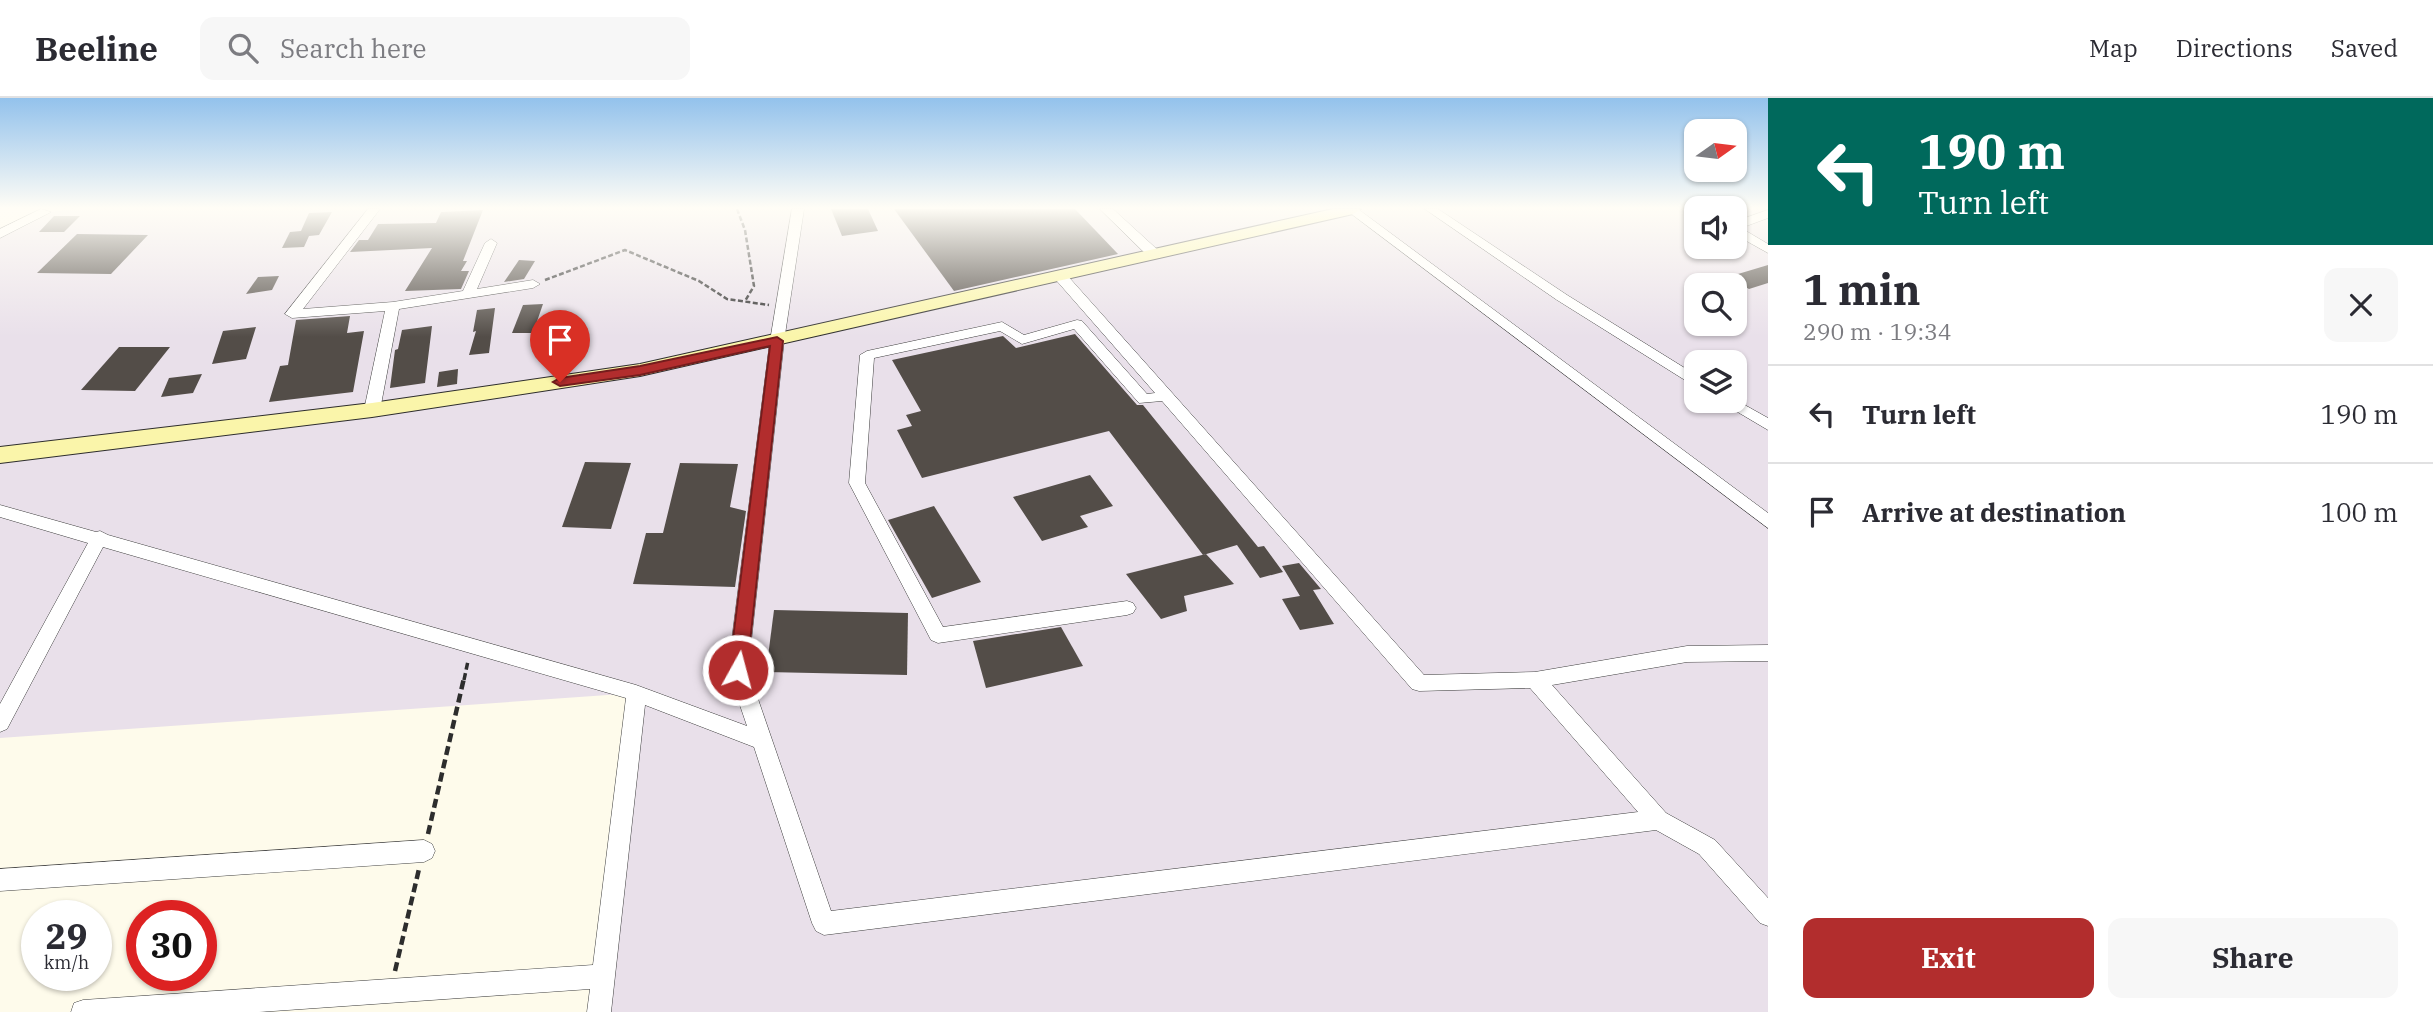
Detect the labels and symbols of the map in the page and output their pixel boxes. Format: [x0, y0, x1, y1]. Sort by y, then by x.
north arrow [1684, 119, 1746, 182]
pin [530, 310, 590, 382]
position arrow [701, 633, 775, 707]
speed limit sign: 30 [126, 900, 217, 991]

